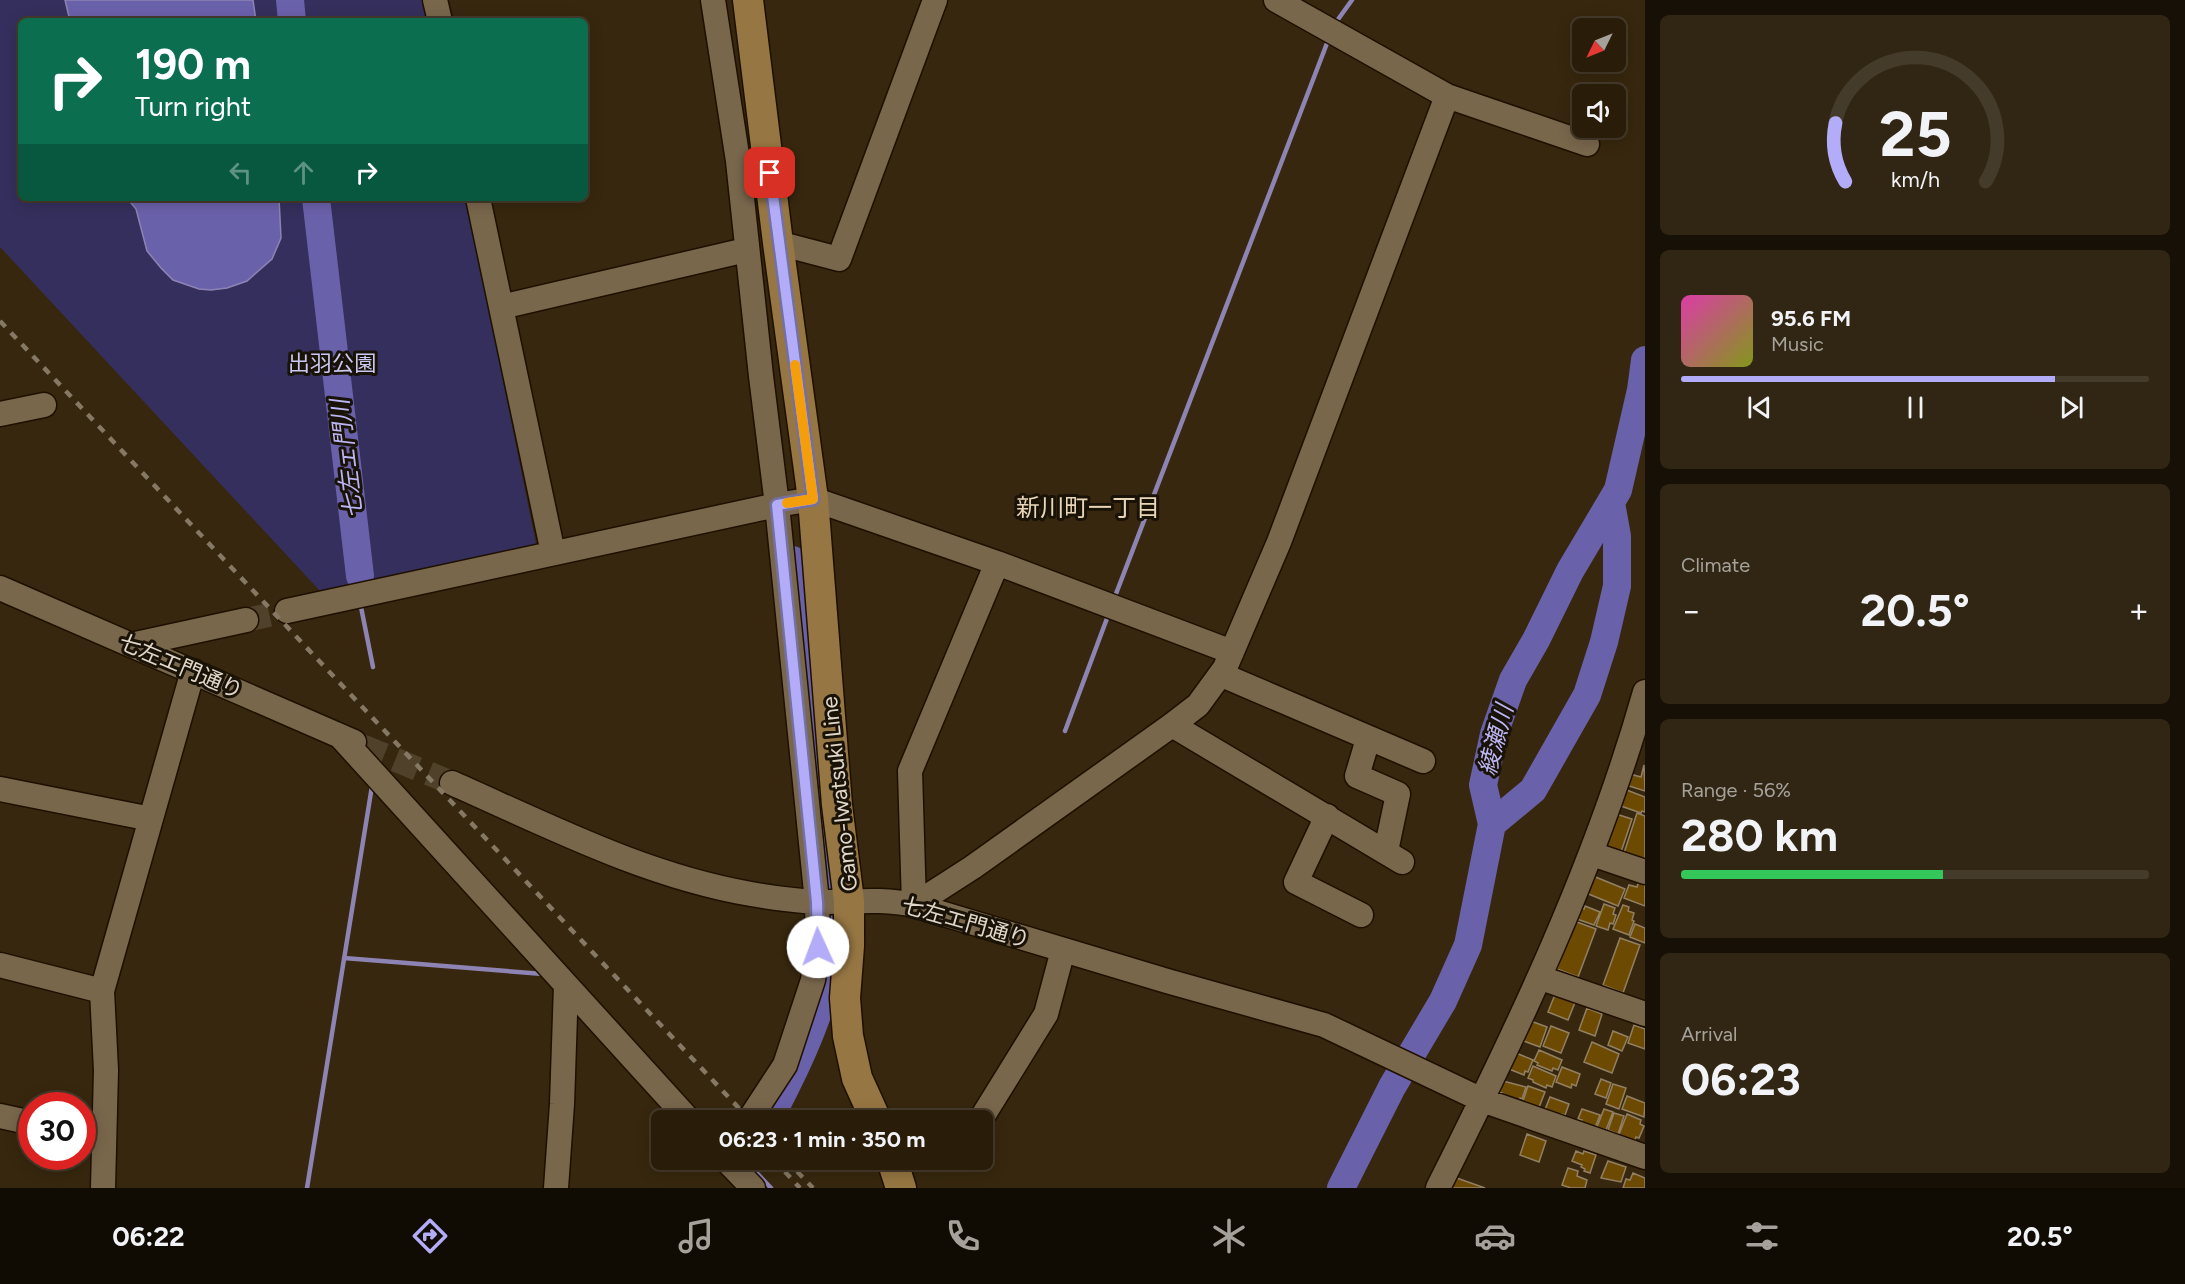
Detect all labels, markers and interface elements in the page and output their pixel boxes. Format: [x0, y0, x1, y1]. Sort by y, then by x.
north arrow [1572, 18, 1626, 72]
map controls [1572, 18, 1626, 138]
text: 190 m [135, 39, 251, 90]
icon: right [36, 42, 114, 120]
button: sound [1572, 84, 1626, 138]
text: Turn right [135, 90, 251, 123]
text: 25 [1879, 97, 1951, 172]
pin [744, 147, 795, 198]
icon: left [224, 156, 257, 189]
icon: ahead [287, 156, 320, 189]
icon: right [350, 156, 383, 189]
icon: arrive [753, 156, 786, 189]
text: km/h [1891, 167, 1939, 192]
text: 95.6 FM [1771, 305, 1851, 332]
text: Music [1771, 332, 1824, 356]
park label: 出羽公園 [288, 350, 376, 377]
icon: previous [1743, 391, 1776, 424]
icon: pause [1899, 391, 1932, 424]
icon: next [2055, 391, 2088, 424]
water label: 七左ェ門川 [324, 395, 368, 520]
district label: 新川町一丁目 [1016, 493, 1160, 522]
text: Climate [1681, 553, 1750, 577]
text: 20.5° [1860, 583, 1970, 637]
text: − [1681, 591, 1702, 630]
text: + [2128, 591, 2149, 630]
street label: 七左エ門通り [115, 628, 247, 705]
street label: Gamo-Iwatsuki Line [816, 695, 863, 893]
water label: 綾瀬川 [1472, 698, 1520, 778]
text: Range · 56% [1681, 778, 1791, 802]
text: 280 km [1681, 808, 1838, 862]
street label: 七左エ門通り [899, 891, 1033, 954]
position arrow [786, 915, 850, 979]
text: Arrival [1681, 1022, 1737, 1046]
text: 06:23 [1681, 1052, 1801, 1106]
speed limit sign: 30 [18, 1092, 96, 1170]
text: 06:23 · 1 min · 350 m [719, 1126, 925, 1153]
icon: directions [409, 1215, 451, 1257]
icon: music [675, 1215, 717, 1257]
icon: phone [942, 1215, 984, 1257]
icon: climate [1208, 1215, 1250, 1257]
icon: car [1474, 1215, 1516, 1257]
icon: filters [1741, 1215, 1783, 1257]
text: 06:22 [112, 1220, 185, 1253]
text: 20.5° [2007, 1220, 2073, 1253]

